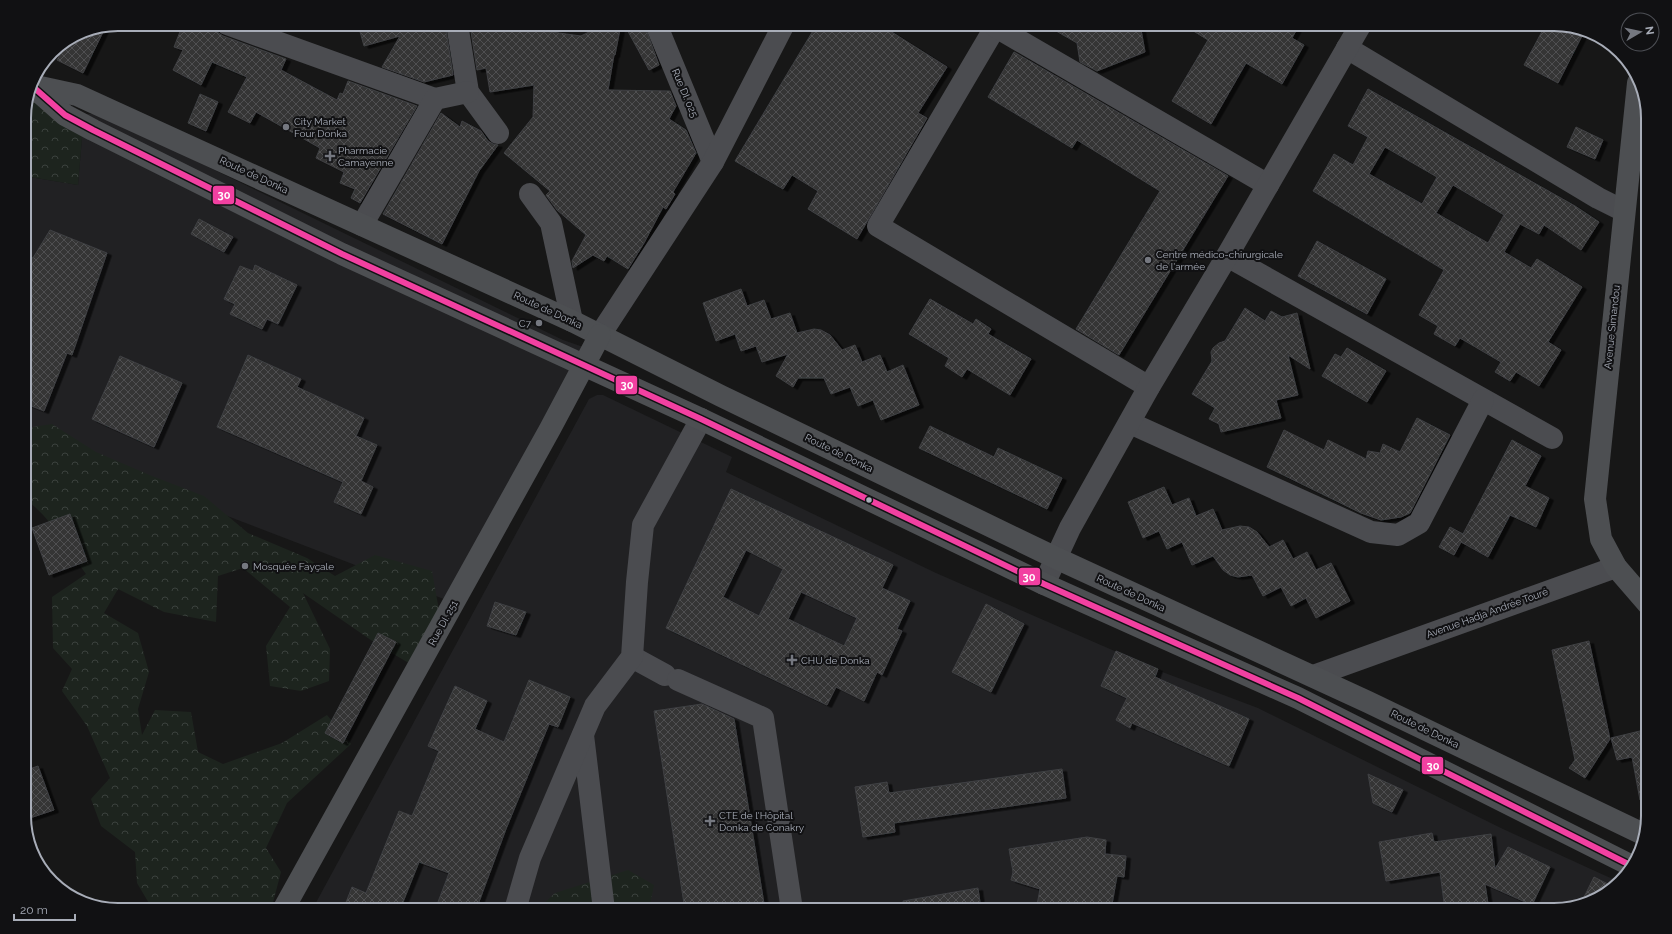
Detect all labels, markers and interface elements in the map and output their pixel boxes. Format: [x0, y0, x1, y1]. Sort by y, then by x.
north arrow [1620, 12, 1660, 52]
text: N [1642, 25, 1656, 36]
street label: Rue DI. 025 [670, 67, 700, 119]
place label: City Market Four Donka [294, 116, 347, 139]
marker: City Market Four Donka [281, 122, 291, 132]
place label: Pharmacie Camayenne [338, 145, 394, 168]
marker: Pharmacie Camayenne [325, 151, 335, 161]
street label: Route de Donka [218, 154, 290, 196]
line badge: 30 [212, 185, 235, 205]
text: 30 [218, 189, 231, 202]
place label: Centre médico-chirurgicale de l'armée [1156, 249, 1283, 272]
marker: Centre médico-chirurgicale de l'armée [1143, 255, 1153, 265]
street label: Avenue Simandou [1602, 284, 1622, 370]
street label: Route de Donka [512, 289, 584, 331]
place label: C7 [519, 318, 532, 329]
marker: C7 [534, 318, 544, 328]
line badge: 30 [615, 375, 638, 395]
text: 30 [621, 379, 634, 392]
street label: Route de Donka [803, 432, 875, 474]
unlabelled marker [864, 495, 874, 505]
marker: Mosquée Fayçale [240, 561, 250, 571]
place label: Mosquée Fayçale [253, 561, 334, 572]
line badge: 30 [1018, 567, 1041, 586]
text: 30 [1023, 571, 1036, 584]
street label: Route de Donka [1095, 572, 1167, 614]
street label: Avenue Hadja Andrée Touré [1425, 586, 1550, 640]
street label: Rue DI. 251 [426, 598, 460, 647]
marker: CHU de Donka [786, 654, 798, 666]
place label: CHU de Donka [801, 655, 870, 666]
street label: Route de Donka [1389, 708, 1461, 750]
line badge: 30 [1421, 756, 1444, 775]
text: 30 [1427, 760, 1440, 773]
place label: CTE de l'Hôpital Donka de Conakry [719, 810, 805, 833]
marker: CTE de l'Hôpital Donka de Conakry [704, 815, 716, 827]
scale bar [14, 896, 75, 922]
text: 20 m [20, 903, 48, 917]

